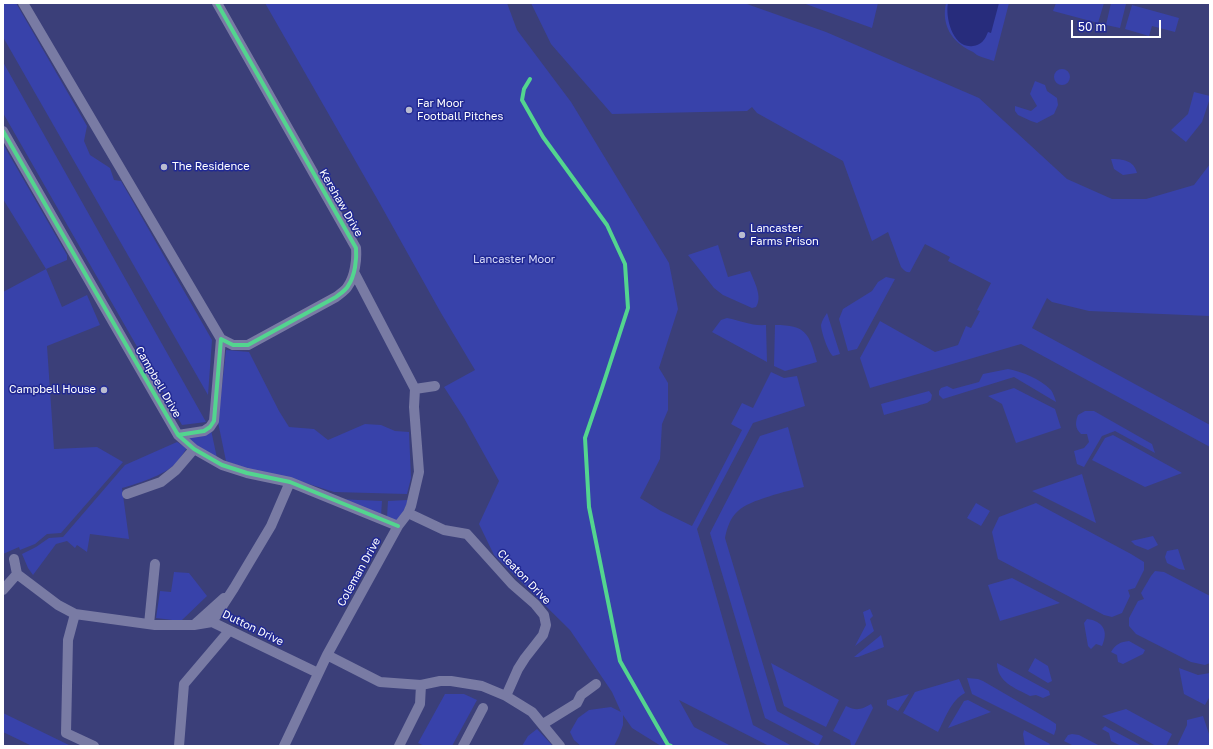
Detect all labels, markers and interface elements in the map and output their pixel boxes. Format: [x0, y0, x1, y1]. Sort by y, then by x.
scale bar [1073, 12, 1163, 38]
text: 50 m [1078, 19, 1106, 34]
place label: Far Moor Football Pitches [417, 97, 503, 123]
marker: Far Moor Football Pitches [404, 105, 414, 115]
place label: The Residence [172, 160, 250, 174]
marker: The Residence [159, 162, 169, 172]
street label: Kershaw Drive [316, 167, 366, 239]
place label: Lancaster Farms Prison [750, 222, 819, 248]
marker: Lancaster Farms Prison [737, 230, 747, 240]
park label: Lancaster Moor [473, 253, 555, 267]
street label: Campbell Drive [132, 344, 184, 420]
place label: Campbell House [9, 383, 96, 397]
marker: Campbell House [99, 385, 109, 395]
street label: Coleman Drive [335, 535, 383, 609]
street label: Cleaton Drive [495, 547, 553, 607]
street label: Dutton Drive [220, 608, 286, 648]

